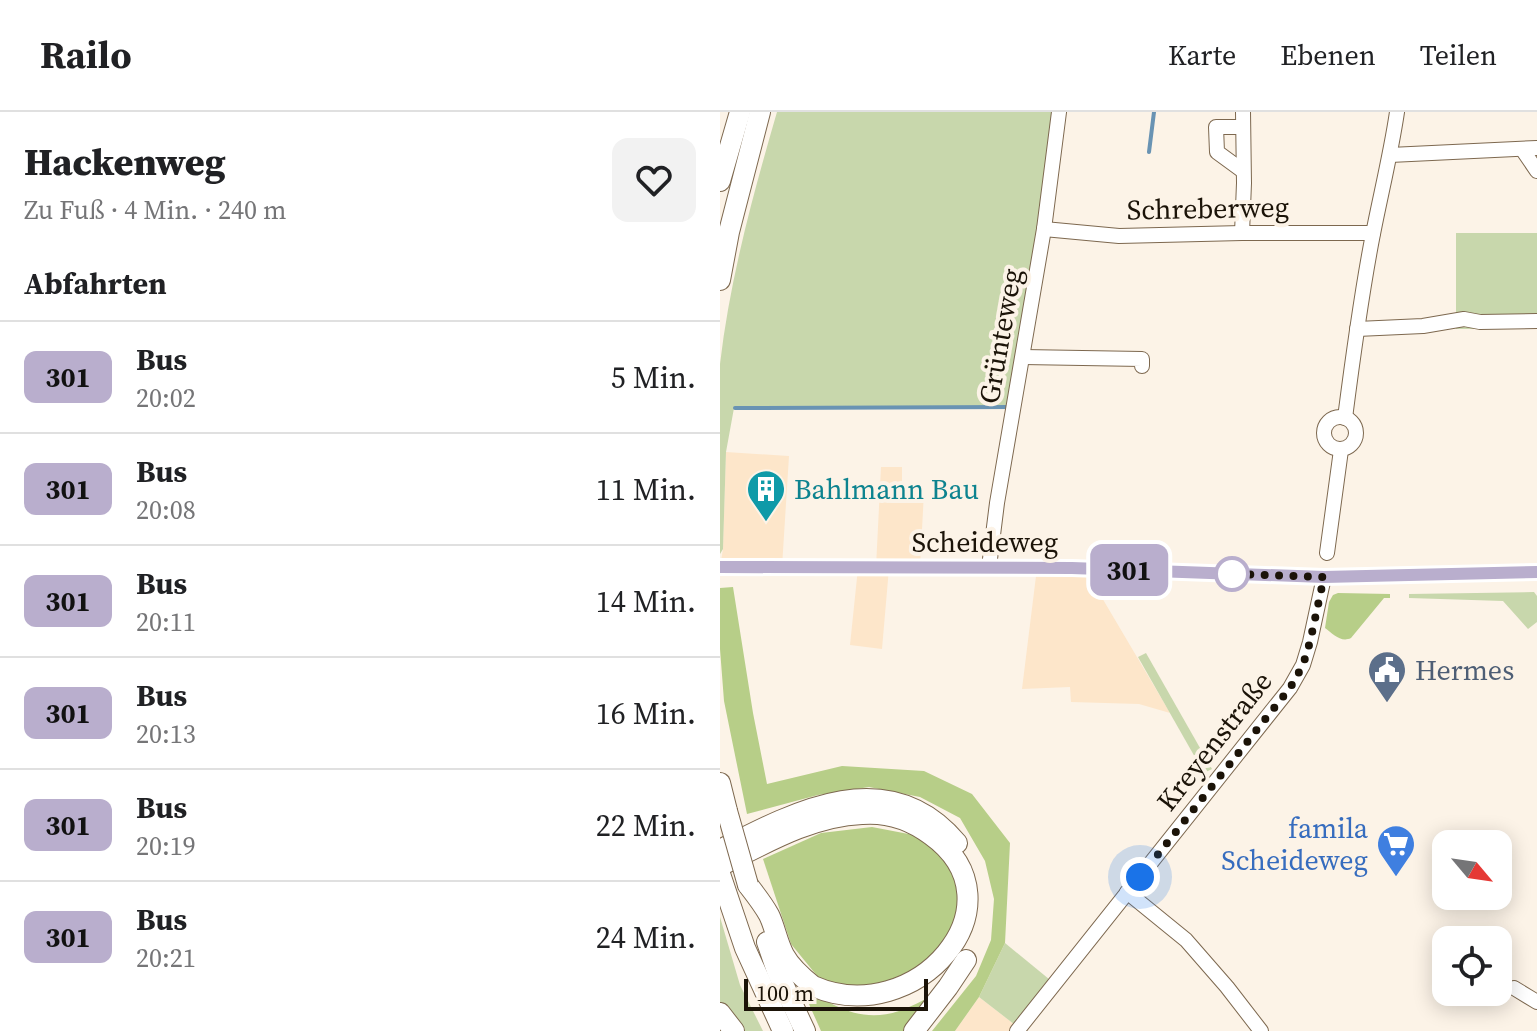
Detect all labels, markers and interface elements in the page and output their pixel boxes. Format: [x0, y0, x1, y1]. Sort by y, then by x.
text: Railo [40, 29, 132, 81]
text: Karte [1168, 36, 1236, 74]
text: Ebenen [1280, 36, 1376, 74]
text: Teilen [1420, 36, 1497, 74]
text: Hackenweg [24, 136, 226, 188]
button: heart [612, 138, 696, 222]
street label: Schreberweg [1127, 188, 1289, 228]
text: Zu Fuß · 4 Min. · 240 m [24, 192, 286, 228]
text: Abfahrten [24, 263, 167, 304]
street label: Grünteweg [969, 265, 1031, 407]
text: Bus [136, 339, 187, 380]
text: 5 Min. [611, 357, 696, 398]
text: 301 [45, 358, 91, 396]
text: 20:02 [136, 380, 196, 416]
text: Bus [136, 451, 187, 492]
building icon: Bahlmann Bau [745, 468, 787, 523]
text: 11 Min. [596, 469, 696, 510]
text: 301 [45, 470, 91, 508]
place label: Bahlmann Bau [794, 470, 979, 508]
text: 20:08 [136, 492, 196, 528]
street label: Scheideweg [912, 523, 1058, 561]
line badge: 301 [1083, 544, 1175, 596]
text: 301 [1106, 551, 1152, 589]
unlabelled marker [1215, 557, 1249, 591]
text: Bus [136, 563, 187, 604]
text: 14 Min. [596, 581, 696, 622]
text: 301 [45, 582, 91, 620]
text: 20:11 [136, 604, 196, 640]
public building icon: Hermes [1366, 649, 1408, 704]
place label: Hermes [1415, 651, 1514, 689]
street label: Kreyenstraße [1148, 663, 1280, 819]
text: Bus [136, 675, 187, 716]
text: 16 Min. [596, 693, 696, 734]
text: 301 [45, 694, 91, 732]
text: 20:13 [136, 716, 196, 752]
text: Bus [136, 787, 187, 828]
text: 22 Min. [596, 805, 696, 846]
text: 301 [45, 806, 91, 844]
place label: famila Scheideweg [1221, 809, 1369, 879]
supermarket icon: famila Scheideweg [1375, 823, 1417, 878]
text: 20:19 [136, 828, 196, 864]
north arrow [1432, 830, 1512, 910]
map controls [1432, 830, 1512, 1006]
your location [1120, 857, 1160, 897]
text: Bus [136, 899, 187, 940]
text: 24 Min. [596, 917, 696, 958]
text: 301 [45, 918, 91, 956]
button: locate [1432, 926, 1512, 1006]
text: 20:21 [136, 940, 196, 976]
scale bar [744, 975, 928, 1011]
text: 100 m [756, 978, 814, 1008]

